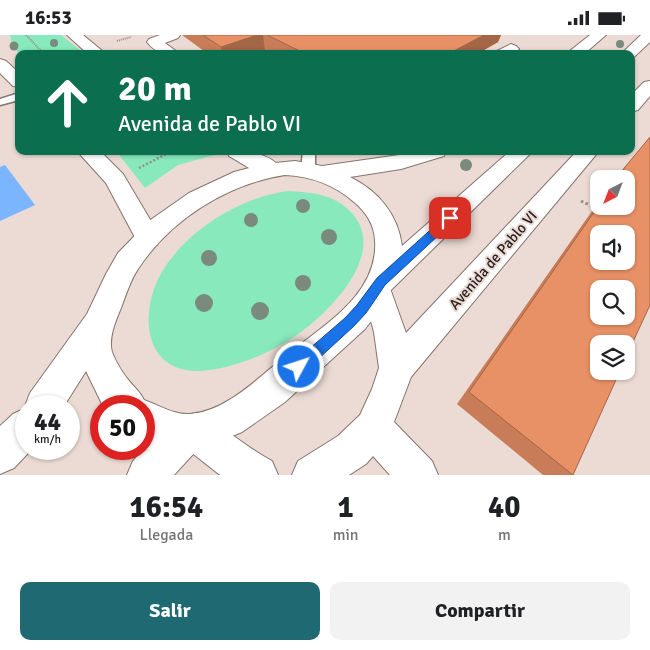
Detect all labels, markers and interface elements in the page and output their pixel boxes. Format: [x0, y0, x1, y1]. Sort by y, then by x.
text: 16:53 [25, 6, 72, 30]
text: 20 m [118, 67, 192, 110]
icon: ahead [35, 70, 100, 135]
text: Avenida de Pablo VI [118, 110, 301, 137]
north arrow [590, 170, 635, 215]
map controls [590, 170, 635, 380]
pin [429, 197, 471, 239]
icon: arrive [436, 204, 464, 232]
street label: Avenida de Pablo VI [445, 207, 541, 313]
button: sound [590, 225, 635, 270]
button: search [590, 280, 635, 325]
button: layers [590, 335, 635, 380]
position arrow [272, 340, 324, 392]
speed limit sign: 50 [90, 395, 155, 460]
text: 44 [34, 406, 61, 437]
text: km/h [34, 432, 61, 447]
text: 16:54 [130, 489, 203, 526]
text: 1 [338, 489, 354, 526]
text: 40 [488, 489, 520, 526]
text: Llegada [139, 525, 193, 545]
text: min [333, 525, 359, 545]
text: m [498, 525, 511, 545]
button: Salir [20, 582, 320, 640]
button: Compartir [330, 582, 630, 640]

